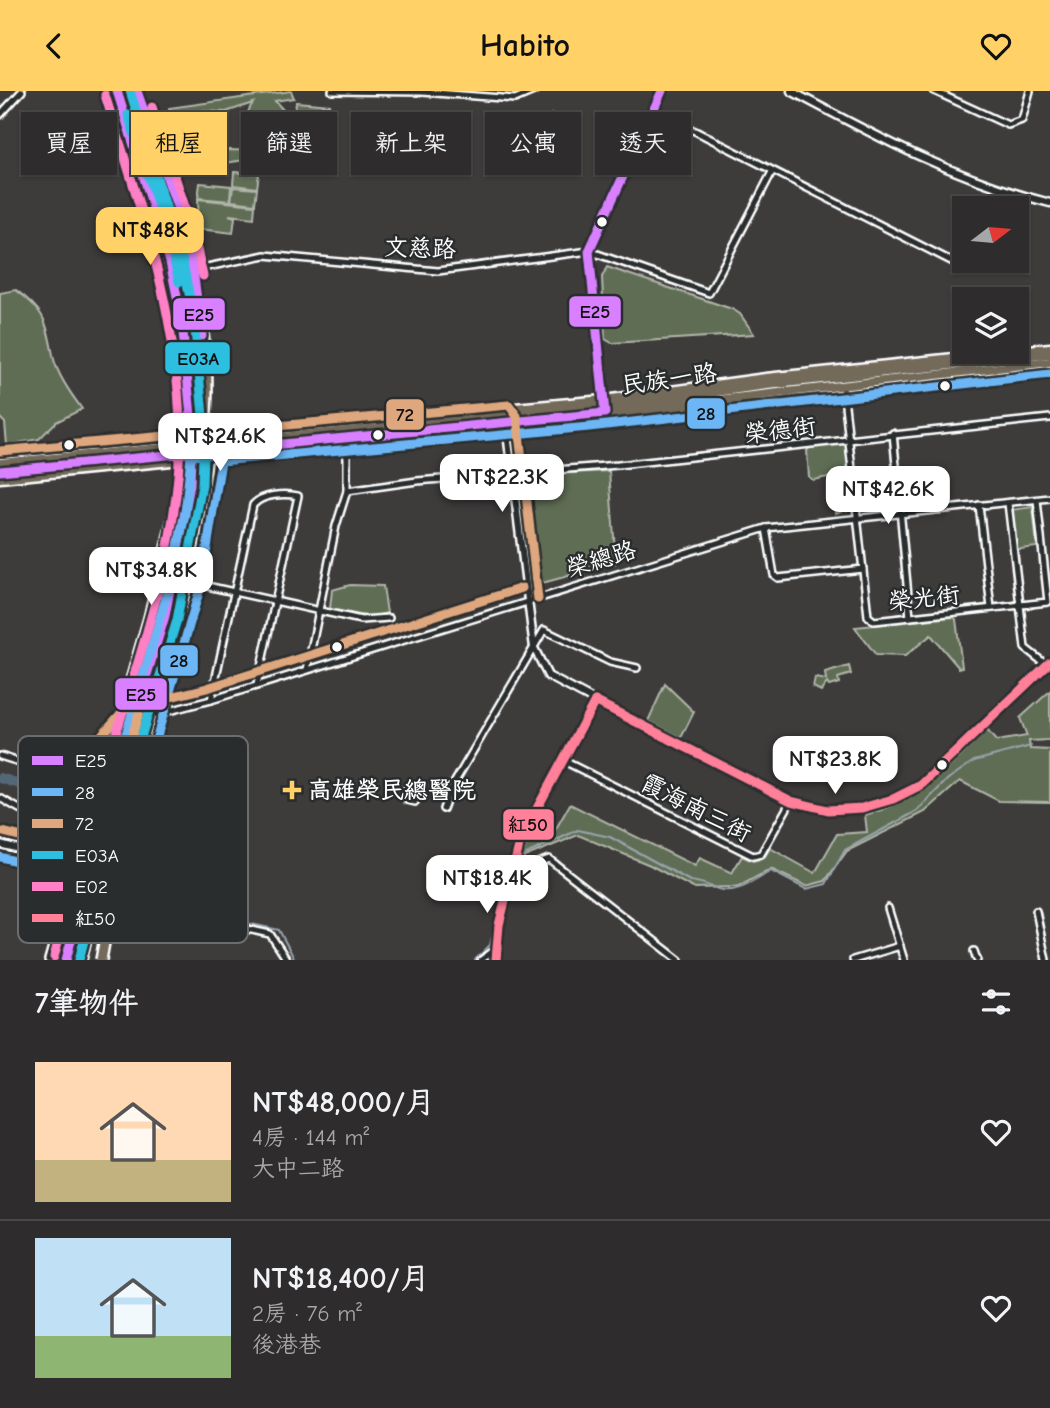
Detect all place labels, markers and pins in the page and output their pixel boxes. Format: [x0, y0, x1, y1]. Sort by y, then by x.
pin: NT$48K [93, 207, 207, 267]
unlabelled marker [595, 215, 609, 229]
unlabelled marker [938, 379, 952, 393]
pin: NT$24.6K [148, 413, 292, 473]
unlabelled marker [371, 428, 385, 442]
unlabelled marker [62, 438, 76, 452]
pin: NT$22.3K [430, 455, 574, 514]
pin: NT$42.6K [816, 467, 960, 526]
pin: NT$34.8K [79, 547, 223, 607]
unlabelled marker [330, 640, 344, 654]
pin: NT$23.8K [763, 737, 907, 796]
unlabelled marker [935, 758, 949, 772]
place label: 高雄榮民總醫院 [308, 776, 476, 804]
marker: 高雄榮民總醫院 [282, 780, 302, 800]
pin: NT$18.4K [415, 855, 559, 915]

